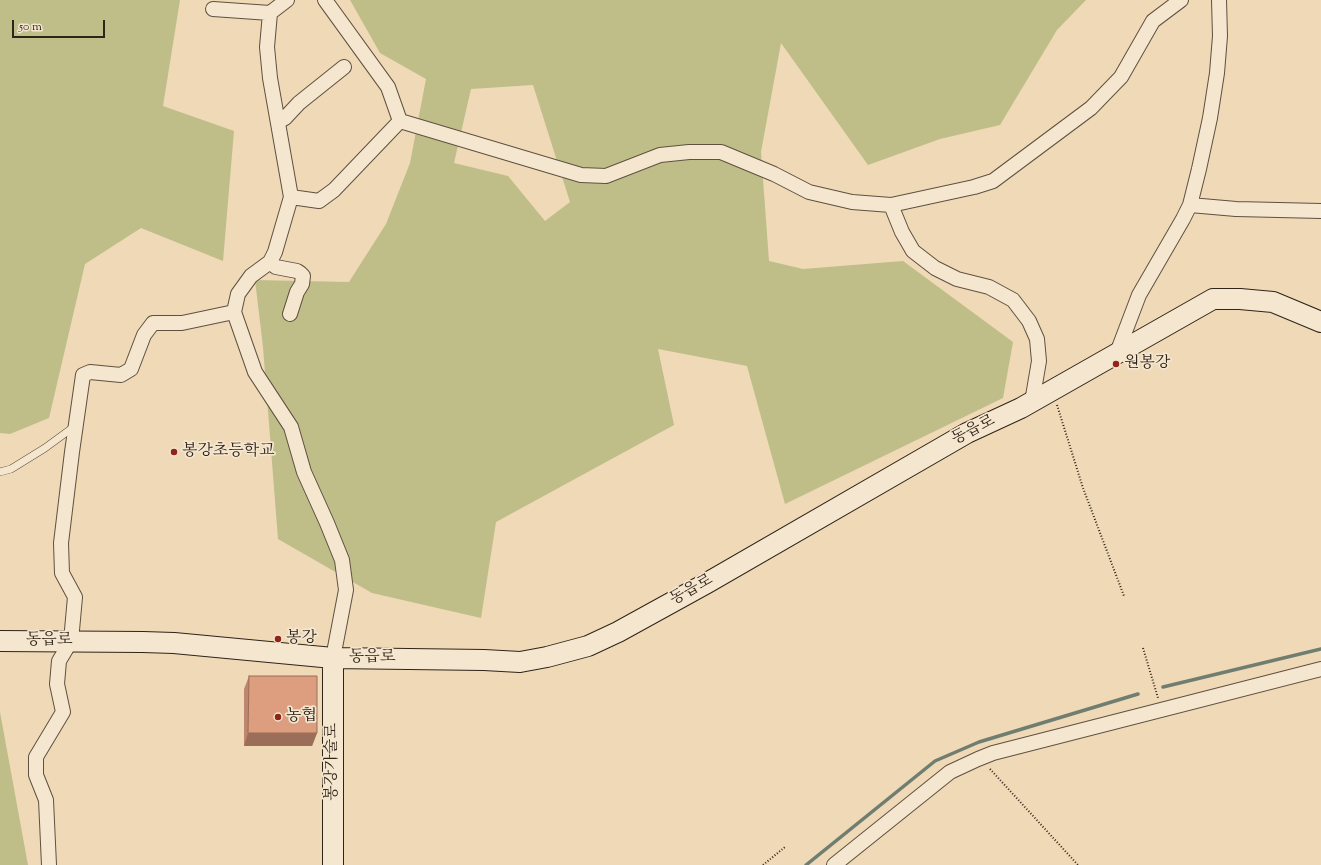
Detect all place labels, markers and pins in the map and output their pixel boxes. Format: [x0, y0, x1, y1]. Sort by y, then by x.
place label: 원봉강 [1124, 354, 1170, 374]
marker: 원봉강 [1111, 359, 1121, 369]
place label: 봉강초등학교 [182, 442, 275, 462]
marker: 봉강초등학교 [169, 447, 179, 457]
place label: 봉강 [286, 629, 317, 649]
marker: 봉강 [273, 634, 283, 644]
place label: 농협 [286, 707, 317, 727]
marker: 농협 [273, 712, 283, 722]

